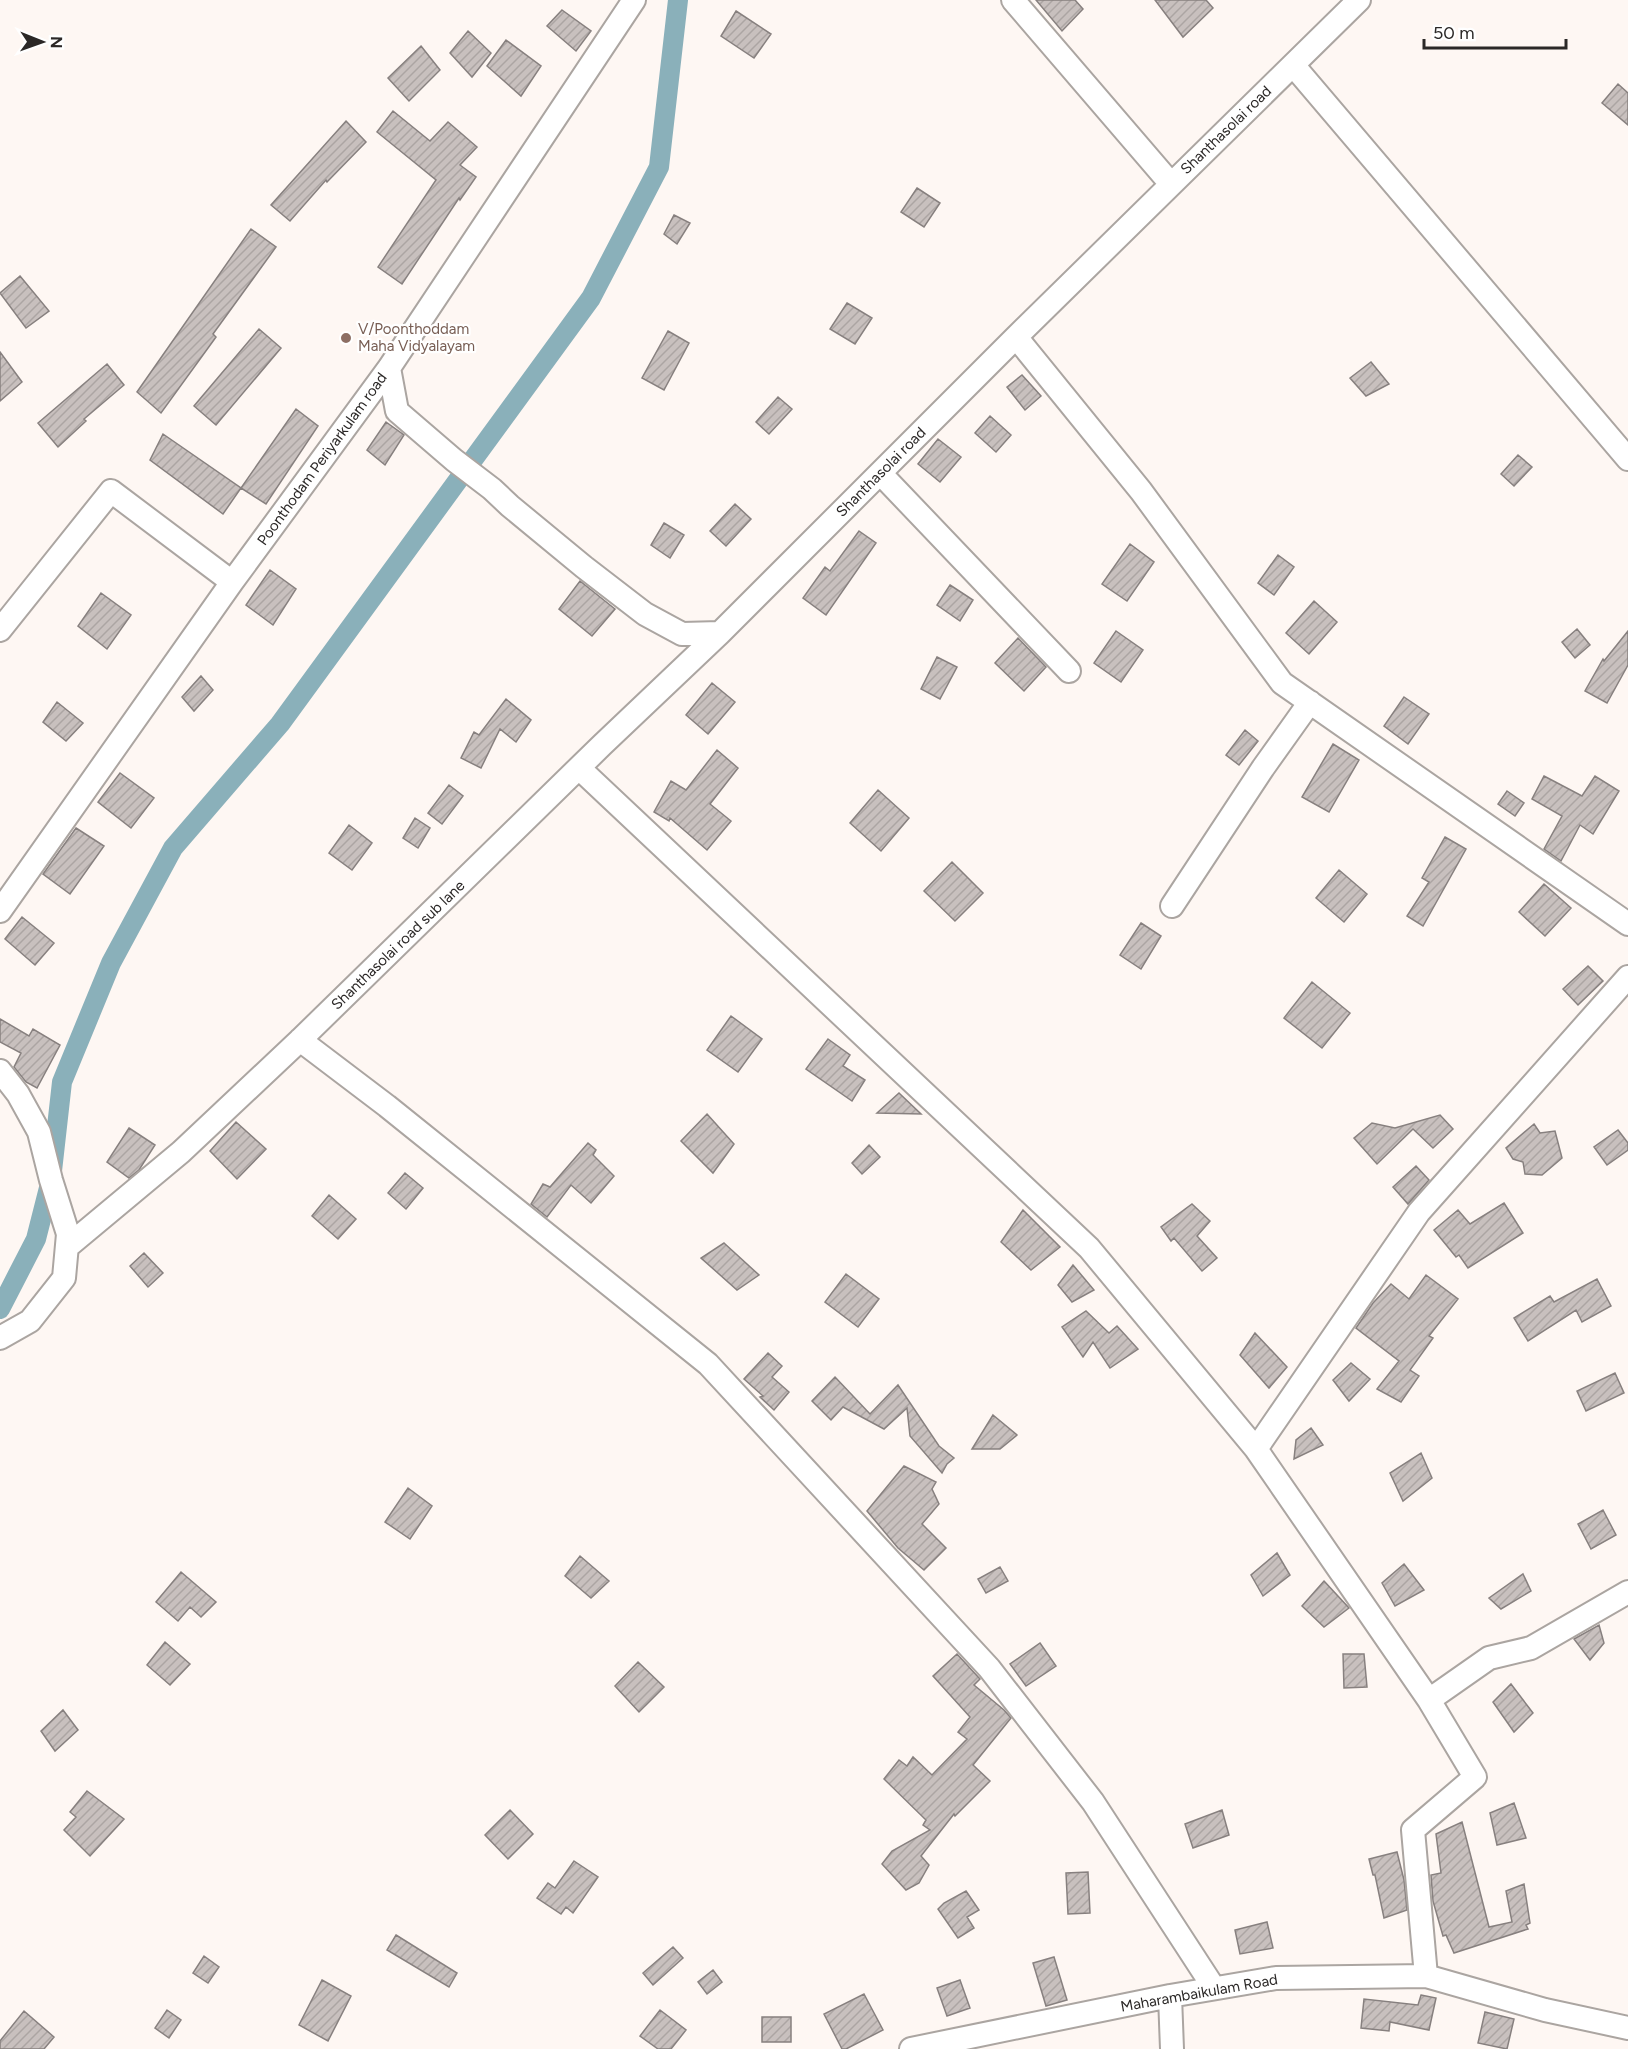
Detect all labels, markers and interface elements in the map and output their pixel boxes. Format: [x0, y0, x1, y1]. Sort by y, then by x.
north arrow [12, 12, 72, 72]
scale bar [1424, 12, 1566, 50]
text: 50 m [1433, 22, 1475, 44]
text: N [47, 36, 66, 49]
street label: Shanthasolai road [1177, 82, 1275, 178]
place label: V/Poonthoddam Maha Vidyalayam [358, 320, 475, 355]
marker: V/Poonthoddam Maha Vidyalayam [339, 331, 353, 345]
street label: Poonthodam Periyarkulam road [253, 369, 391, 549]
street label: Shanthasolai road [832, 423, 930, 521]
street label: Shanthasolai road sub lane [328, 877, 468, 1013]
street label: Maharambaikulam Road [1119, 1970, 1279, 2016]

